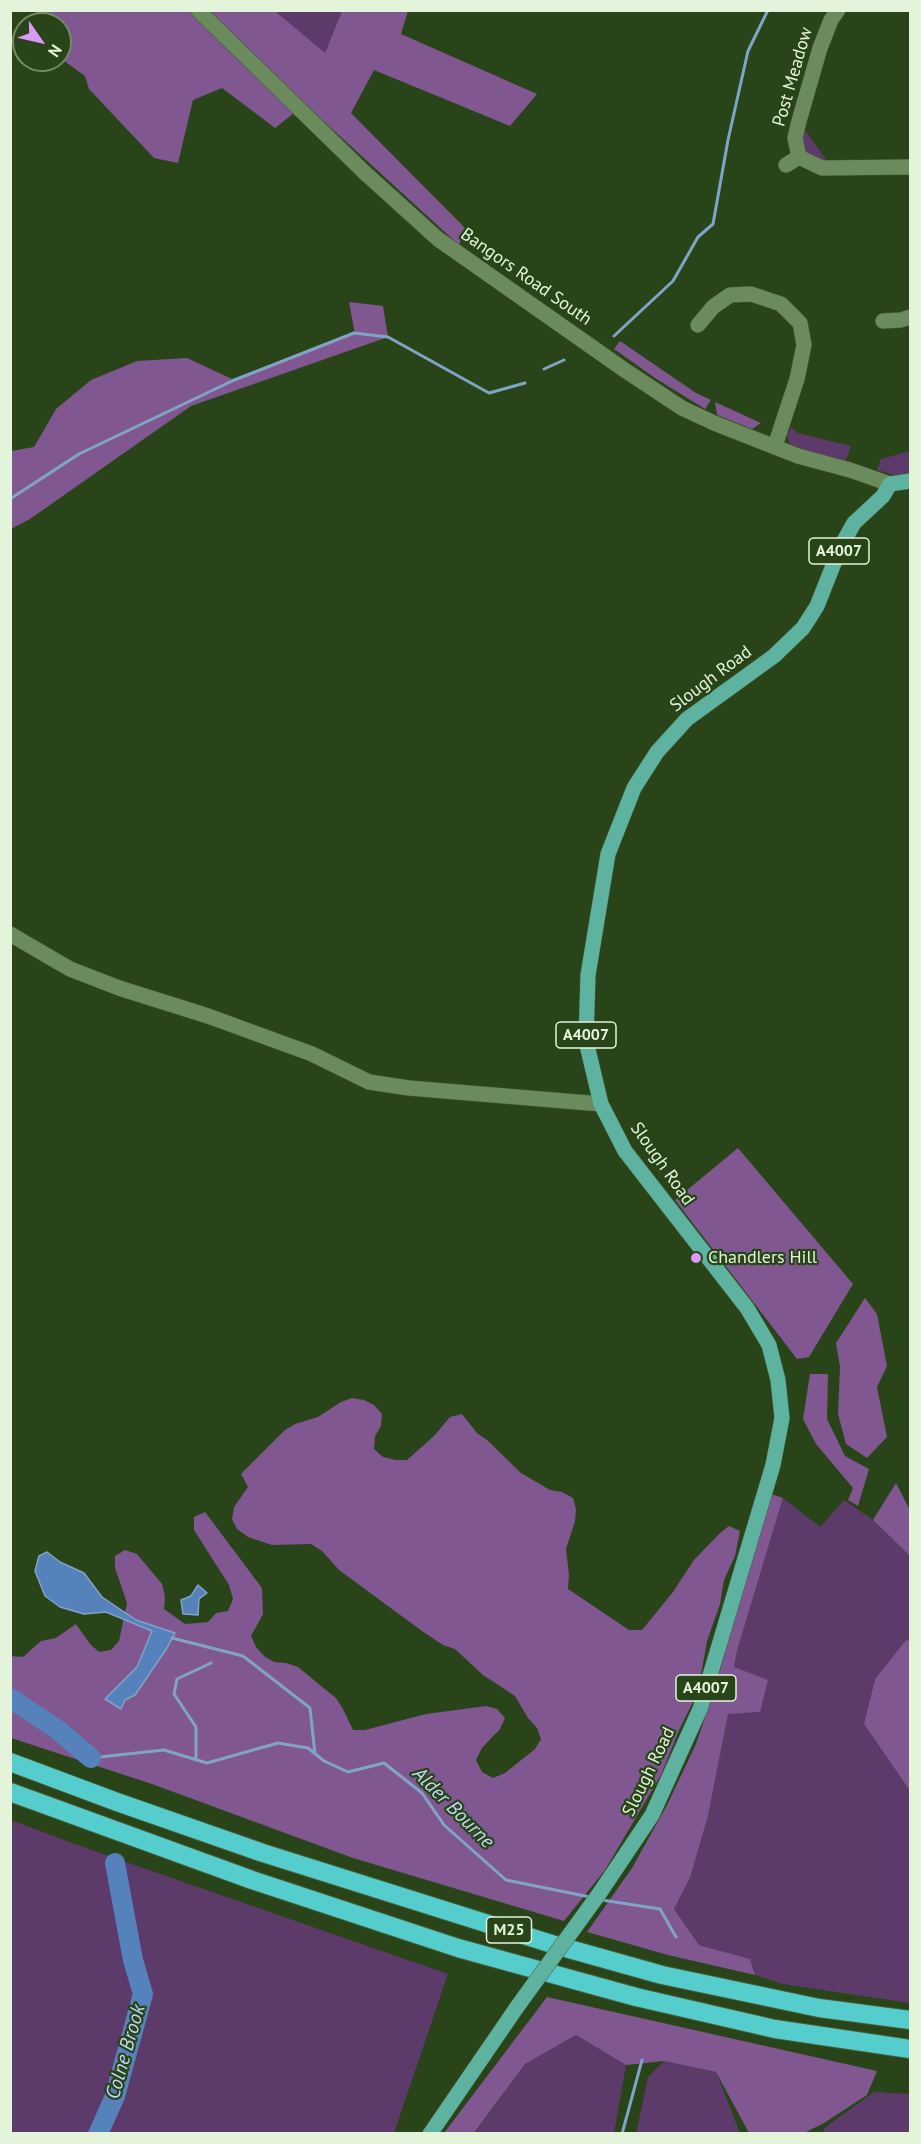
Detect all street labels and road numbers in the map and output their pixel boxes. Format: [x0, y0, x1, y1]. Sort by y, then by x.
street label: Post Meadow [769, 25, 817, 129]
street label: Bangors Road South [456, 224, 596, 330]
road number: A4007 [809, 538, 869, 564]
street label: Slough Road [666, 641, 756, 717]
road number: A4007 [556, 1022, 616, 1048]
street label: Slough Road [625, 1118, 699, 1210]
road number: A4007 [676, 1675, 736, 1701]
street label: Slough Road [618, 1724, 680, 1820]
road number: M25 [486, 1917, 532, 1943]

